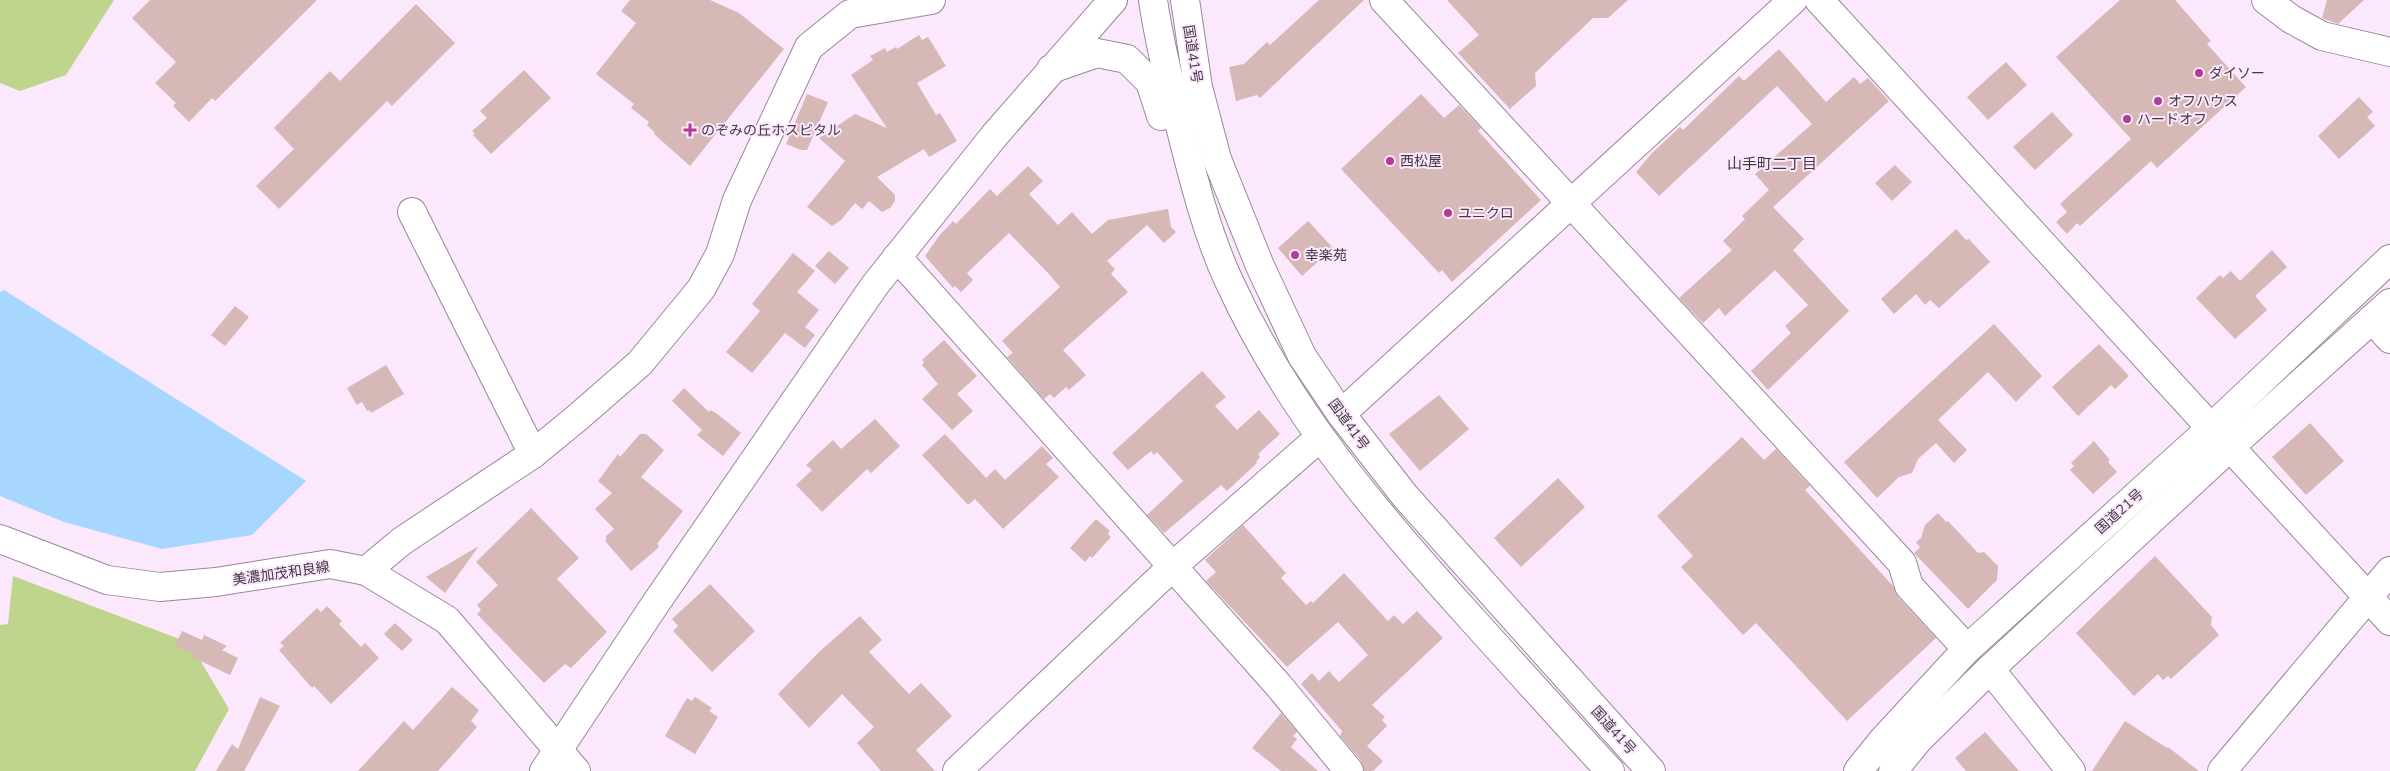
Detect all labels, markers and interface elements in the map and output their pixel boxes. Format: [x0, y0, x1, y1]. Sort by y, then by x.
street label: 国道41号 [1180, 24, 1206, 84]
place label: ダイソー [2209, 64, 2265, 82]
marker: ダイソー [2193, 67, 2205, 79]
place label: オフハウス [2168, 92, 2238, 110]
marker: オフハウス [2152, 95, 2164, 107]
place label: ハードオフ [2137, 110, 2207, 128]
marker: ハードオフ [2121, 113, 2133, 125]
place label: のぞみの丘ホスピタル [701, 121, 841, 139]
marker: のぞみの丘ホスピタル [683, 123, 697, 137]
place label: 西松屋 [1400, 152, 1442, 170]
district label: 山手町二丁目 [1727, 154, 1817, 173]
marker: 西松屋 [1384, 155, 1396, 167]
place label: ユニクロ [1458, 204, 1514, 222]
marker: ユニクロ [1442, 207, 1454, 219]
place label: 幸楽苑 [1305, 246, 1347, 264]
marker: 幸楽苑 [1289, 249, 1301, 261]
street label: 国道41号 [1324, 395, 1374, 453]
street label: 国道21号 [2091, 485, 2147, 537]
street label: 美濃加茂和良線 [231, 557, 331, 589]
street label: 国道41号 [1588, 702, 1640, 758]

